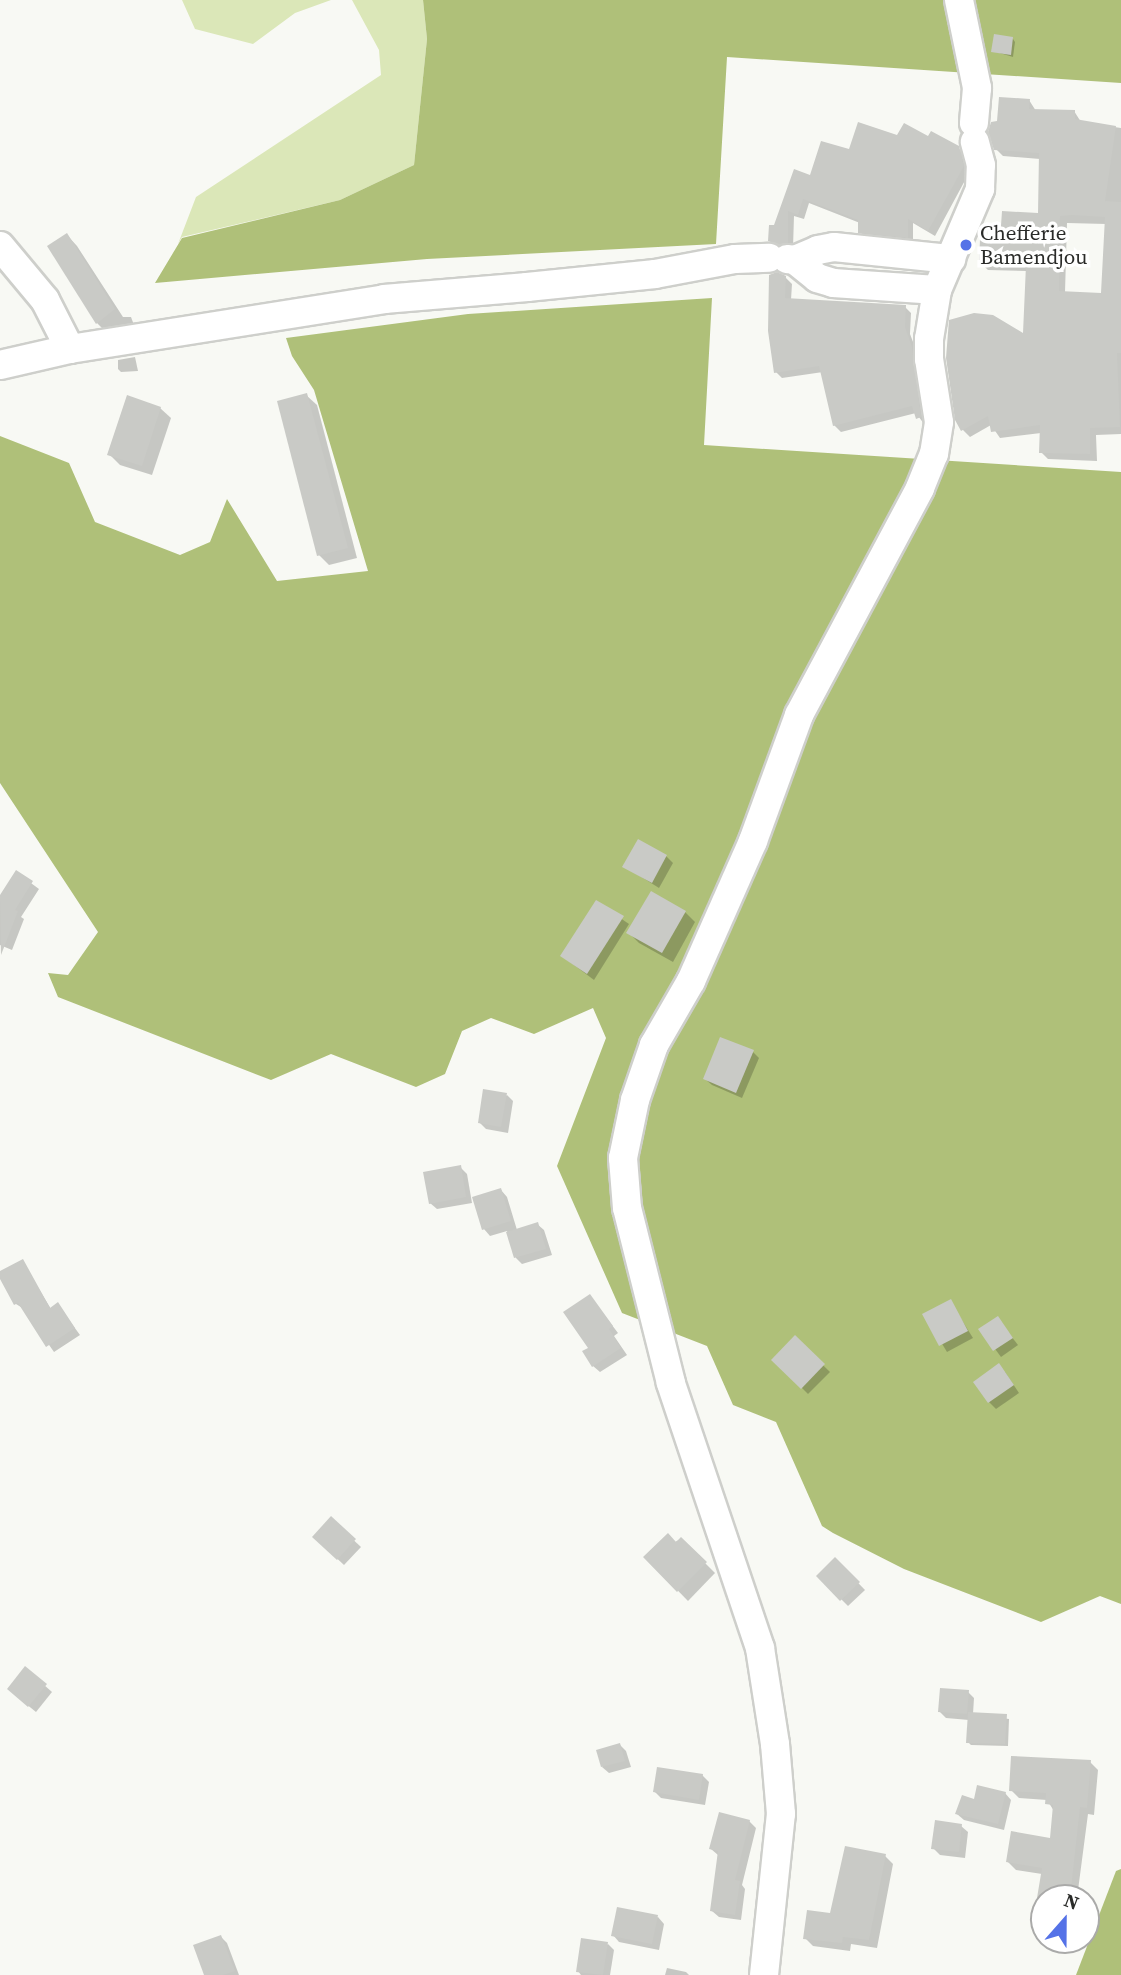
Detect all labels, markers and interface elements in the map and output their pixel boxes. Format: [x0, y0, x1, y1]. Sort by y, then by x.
place label: Chefferie Bamendjou [980, 220, 1087, 270]
marker: Chefferie Bamendjou [958, 237, 974, 253]
north arrow [1030, 1884, 1100, 1954]
text: N [1061, 1887, 1083, 1916]

